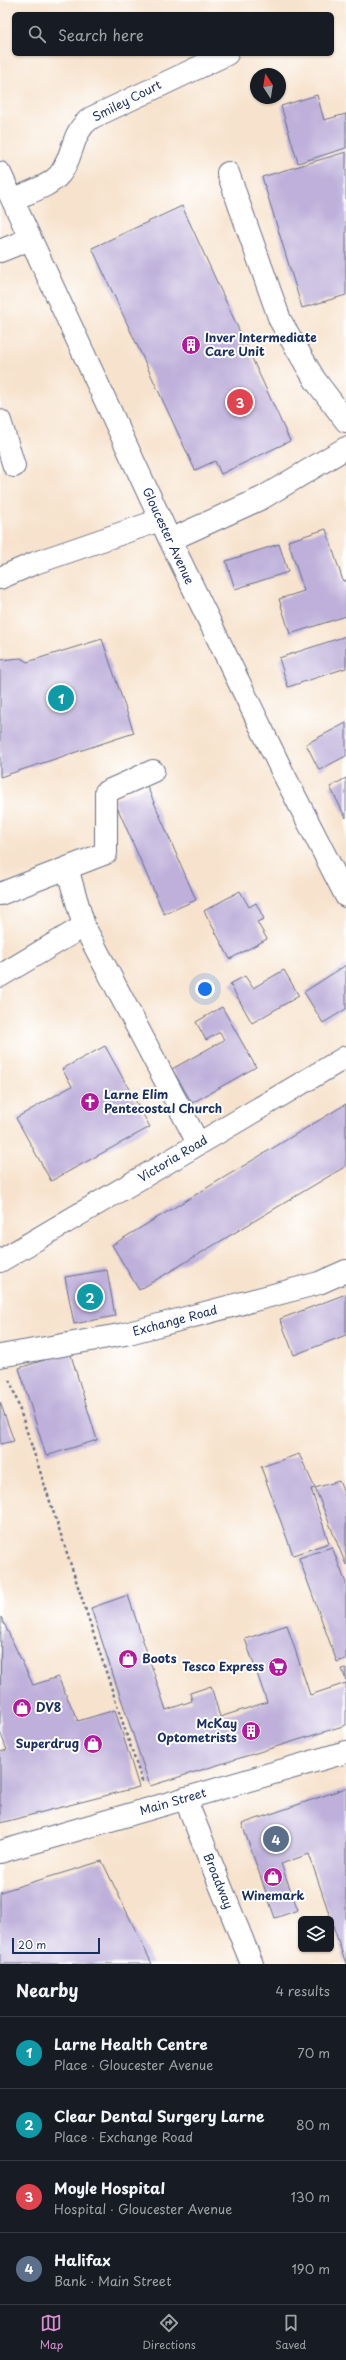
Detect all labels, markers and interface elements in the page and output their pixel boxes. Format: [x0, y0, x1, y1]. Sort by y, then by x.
search box [12, 12, 334, 56]
icon: search [26, 23, 48, 45]
text: Search here [58, 23, 144, 46]
north arrow [250, 68, 286, 104]
street label: Smiley Court [89, 75, 164, 125]
place label: Inver Intermediate Care Unit [205, 328, 317, 360]
building icon: Inver Intermediate Care Unit [180, 334, 202, 356]
pin: 3 [227, 387, 253, 417]
street label: Gloucester Avenue [139, 484, 199, 587]
pin: 1 [48, 683, 74, 713]
your location [195, 979, 215, 999]
place label: Larne Elim Pentecostal Church [104, 1085, 222, 1117]
church icon: Larne Elim Pentecostal Church [79, 1091, 101, 1113]
street label: Victoria Road [134, 1130, 211, 1186]
pin: 2 [77, 1282, 103, 1312]
street label: Exchange Road [130, 1300, 219, 1340]
shop icon: Boots [117, 1648, 139, 1670]
place label: Boots [142, 1649, 177, 1667]
supermarket icon: Tesco Express [267, 1656, 289, 1678]
place label: Tesco Express [182, 1657, 264, 1675]
shop icon: DV8 [11, 1697, 33, 1719]
place label: DV8 [36, 1698, 61, 1716]
place label: McKay Optometrists [157, 1714, 237, 1746]
building icon: McKay Optometrists [240, 1720, 262, 1742]
shop icon: Superdrug [82, 1733, 104, 1755]
place label: Superdrug [16, 1734, 79, 1752]
street label: Main Street [137, 1783, 208, 1819]
pin: 4 [263, 1824, 289, 1854]
street label: Broadway [200, 1850, 238, 1911]
shop icon: Winemark [262, 1866, 284, 1888]
place label: Winemark [241, 1886, 305, 1904]
map controls [298, 1916, 334, 1952]
button: layers [298, 1916, 334, 1952]
scale bar [12, 1936, 100, 1955]
text: 20 m [18, 1936, 46, 1953]
text: Nearby [16, 1977, 78, 2003]
text: 4 results [276, 1981, 330, 2000]
text: Larne Health Centre [54, 2032, 208, 2055]
text: 1 [26, 2043, 32, 2062]
text: 70 m [297, 2043, 330, 2062]
text: Place · Gloucester Avenue [54, 2055, 213, 2074]
text: Clear Dental Surgery Larne [54, 2104, 265, 2127]
text: 2 [24, 2115, 34, 2134]
text: 80 m [296, 2115, 330, 2134]
text: Place · Exchange Road [54, 2127, 193, 2146]
text: Moyle Hospital [54, 2176, 165, 2199]
text: 3 [25, 2187, 33, 2206]
text: 130 m [291, 2187, 330, 2206]
text: Hospital · Gloucester Avenue [54, 2199, 232, 2218]
text: Halifax [54, 2248, 111, 2271]
text: 4 [25, 2259, 33, 2278]
text: 190 m [291, 2259, 330, 2278]
text: Bank · Main Street [54, 2271, 171, 2290]
tab: Map [40, 2312, 63, 2353]
tab: Directions [142, 2312, 196, 2353]
tab: Saved [275, 2312, 306, 2353]

